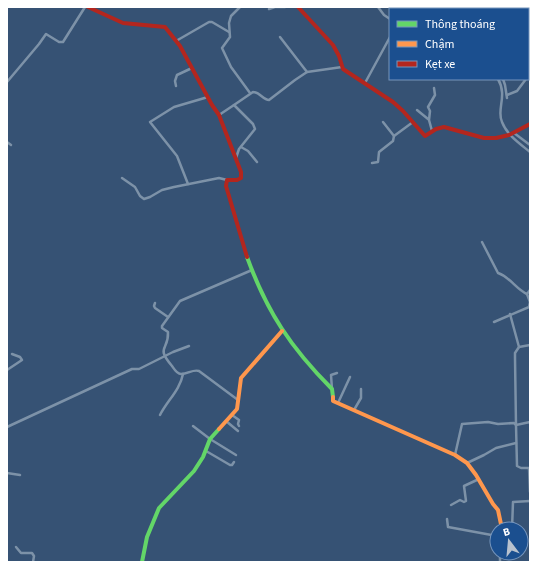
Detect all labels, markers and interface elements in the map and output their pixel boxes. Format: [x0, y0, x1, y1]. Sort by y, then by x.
legend [389, 8, 529, 80]
text: Thông thoáng [425, 16, 495, 33]
text: Chậm [425, 36, 454, 53]
text: Kẹt xe [425, 56, 455, 73]
north arrow [489, 521, 529, 561]
text: B [501, 524, 512, 540]

